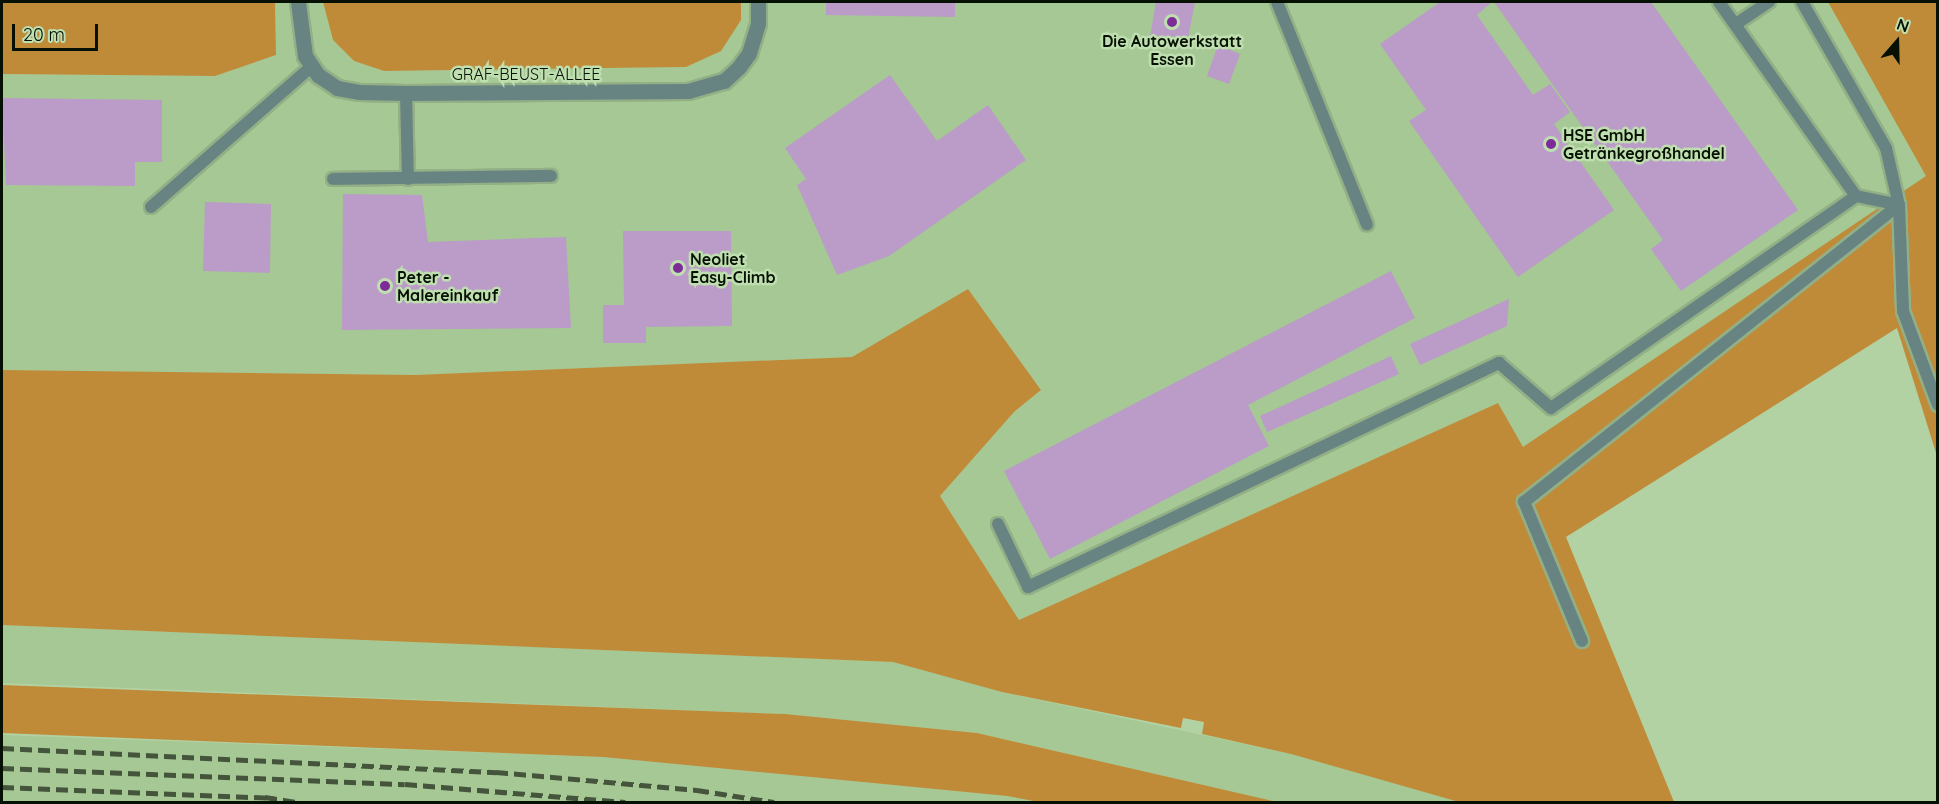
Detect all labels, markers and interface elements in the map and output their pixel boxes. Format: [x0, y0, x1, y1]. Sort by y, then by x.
scale bar [15, 12, 100, 50]
north arrow [1867, 12, 1927, 72]
text: N [1894, 14, 1912, 36]
marker: Die Autowerkstatt Essen [1165, 15, 1179, 29]
text: 20 m [23, 23, 65, 46]
place label: Die Autowerkstatt Essen [1102, 31, 1242, 69]
street label: GRAF-BEUST-ALLEE [452, 64, 600, 84]
place label: HSE GmbH Getränkegroßhandel [1563, 125, 1725, 163]
marker: HSE GmbH Getränkegroßhandel [1544, 137, 1558, 151]
place label: Neoliet Easy-Climb [690, 249, 776, 287]
marker: Neoliet Easy-Climb [671, 261, 685, 275]
place label: Peter - Malereinkauf [397, 267, 498, 305]
marker: Peter - Malereinkauf [378, 279, 392, 293]

